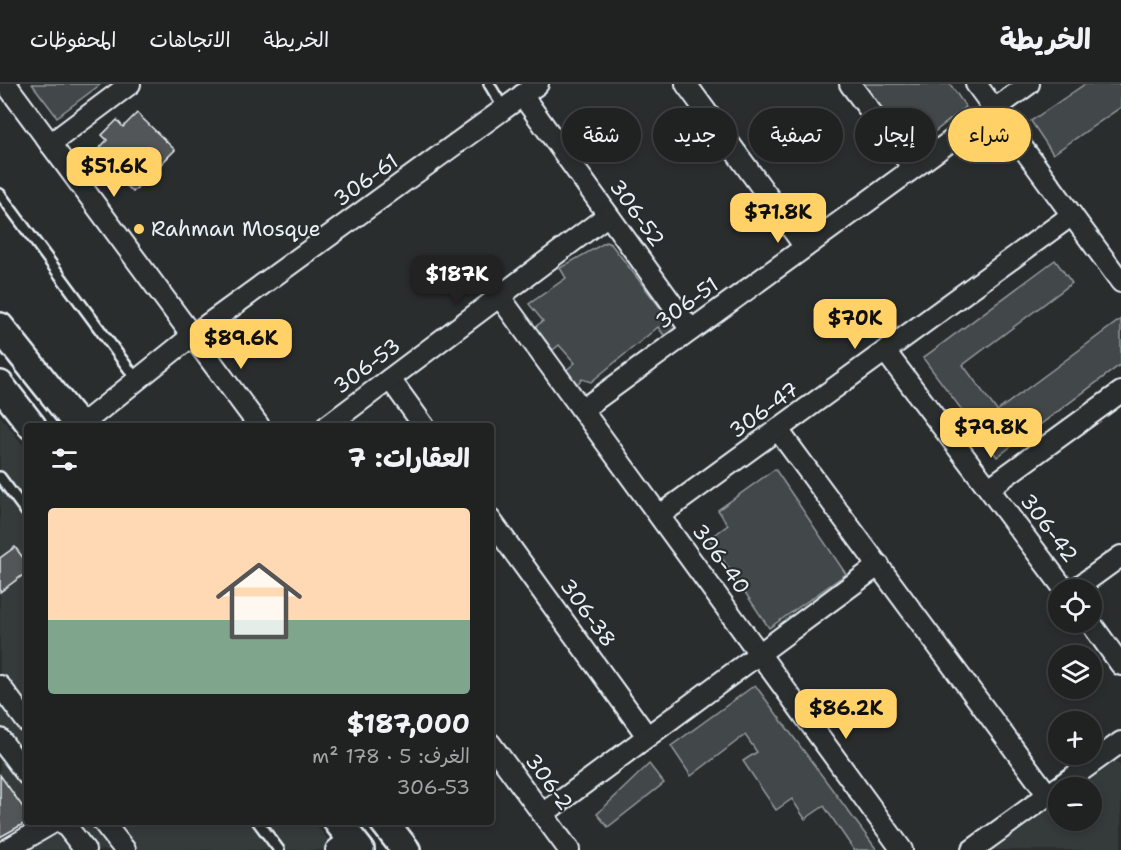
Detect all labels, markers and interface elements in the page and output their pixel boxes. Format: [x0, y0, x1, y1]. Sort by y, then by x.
text: الخريطة [1000, 20, 1091, 58]
text: المحفوظات [30, 26, 116, 54]
text: الاتجاهات [149, 26, 231, 54]
text: الخريطة [264, 26, 329, 54]
chip: شقة [562, 108, 641, 162]
chip: جديد [653, 108, 737, 162]
chip: تصفية [749, 108, 843, 162]
chip: إيجار [855, 108, 936, 162]
chip: شراء [948, 108, 1031, 162]
pin: $51.6K [65, 147, 163, 198]
street label: 306-61 [328, 147, 404, 213]
text: $51.6K [81, 153, 147, 179]
street label: 306-52 [603, 174, 671, 252]
pin: $71.8K [729, 193, 827, 244]
text: $71.8K [744, 199, 812, 225]
place label: Rahman Mosque [151, 215, 321, 243]
marker: Rahman Mosque [132, 222, 146, 236]
pin: $187K [415, 255, 499, 306]
text: $187K [425, 261, 489, 287]
street label: 306-51 [650, 271, 724, 335]
pin: $70K [819, 299, 891, 350]
text: $70K [828, 305, 882, 331]
pin: $89.6K [192, 319, 290, 370]
text: $89.6K [204, 325, 278, 351]
street label: 306-53 [328, 332, 406, 400]
street label: 306-47 [724, 375, 804, 445]
pin: $79.8K [942, 408, 1040, 459]
text: $79.8K [954, 414, 1028, 440]
text: العقارات: 7 [348, 440, 470, 475]
icon: filters [48, 443, 81, 476]
street label: 306-42 [1014, 488, 1084, 568]
street label: 306-40 [686, 518, 756, 600]
icon: home [205, 547, 313, 655]
street label: 306-38 [554, 573, 622, 653]
map controls [1048, 579, 1102, 831]
button: locate [1048, 579, 1102, 633]
button: layers [1048, 645, 1102, 699]
pin: $86.2K [797, 689, 895, 740]
text: $86.2K [809, 695, 883, 721]
text: $187,000 [346, 706, 470, 741]
button: + [1048, 711, 1102, 765]
text: الغرف: 5 · 178 m² [312, 743, 470, 769]
street label: 306-2 [519, 748, 579, 816]
text: 306-53 [396, 774, 470, 800]
button: − [1048, 777, 1102, 831]

